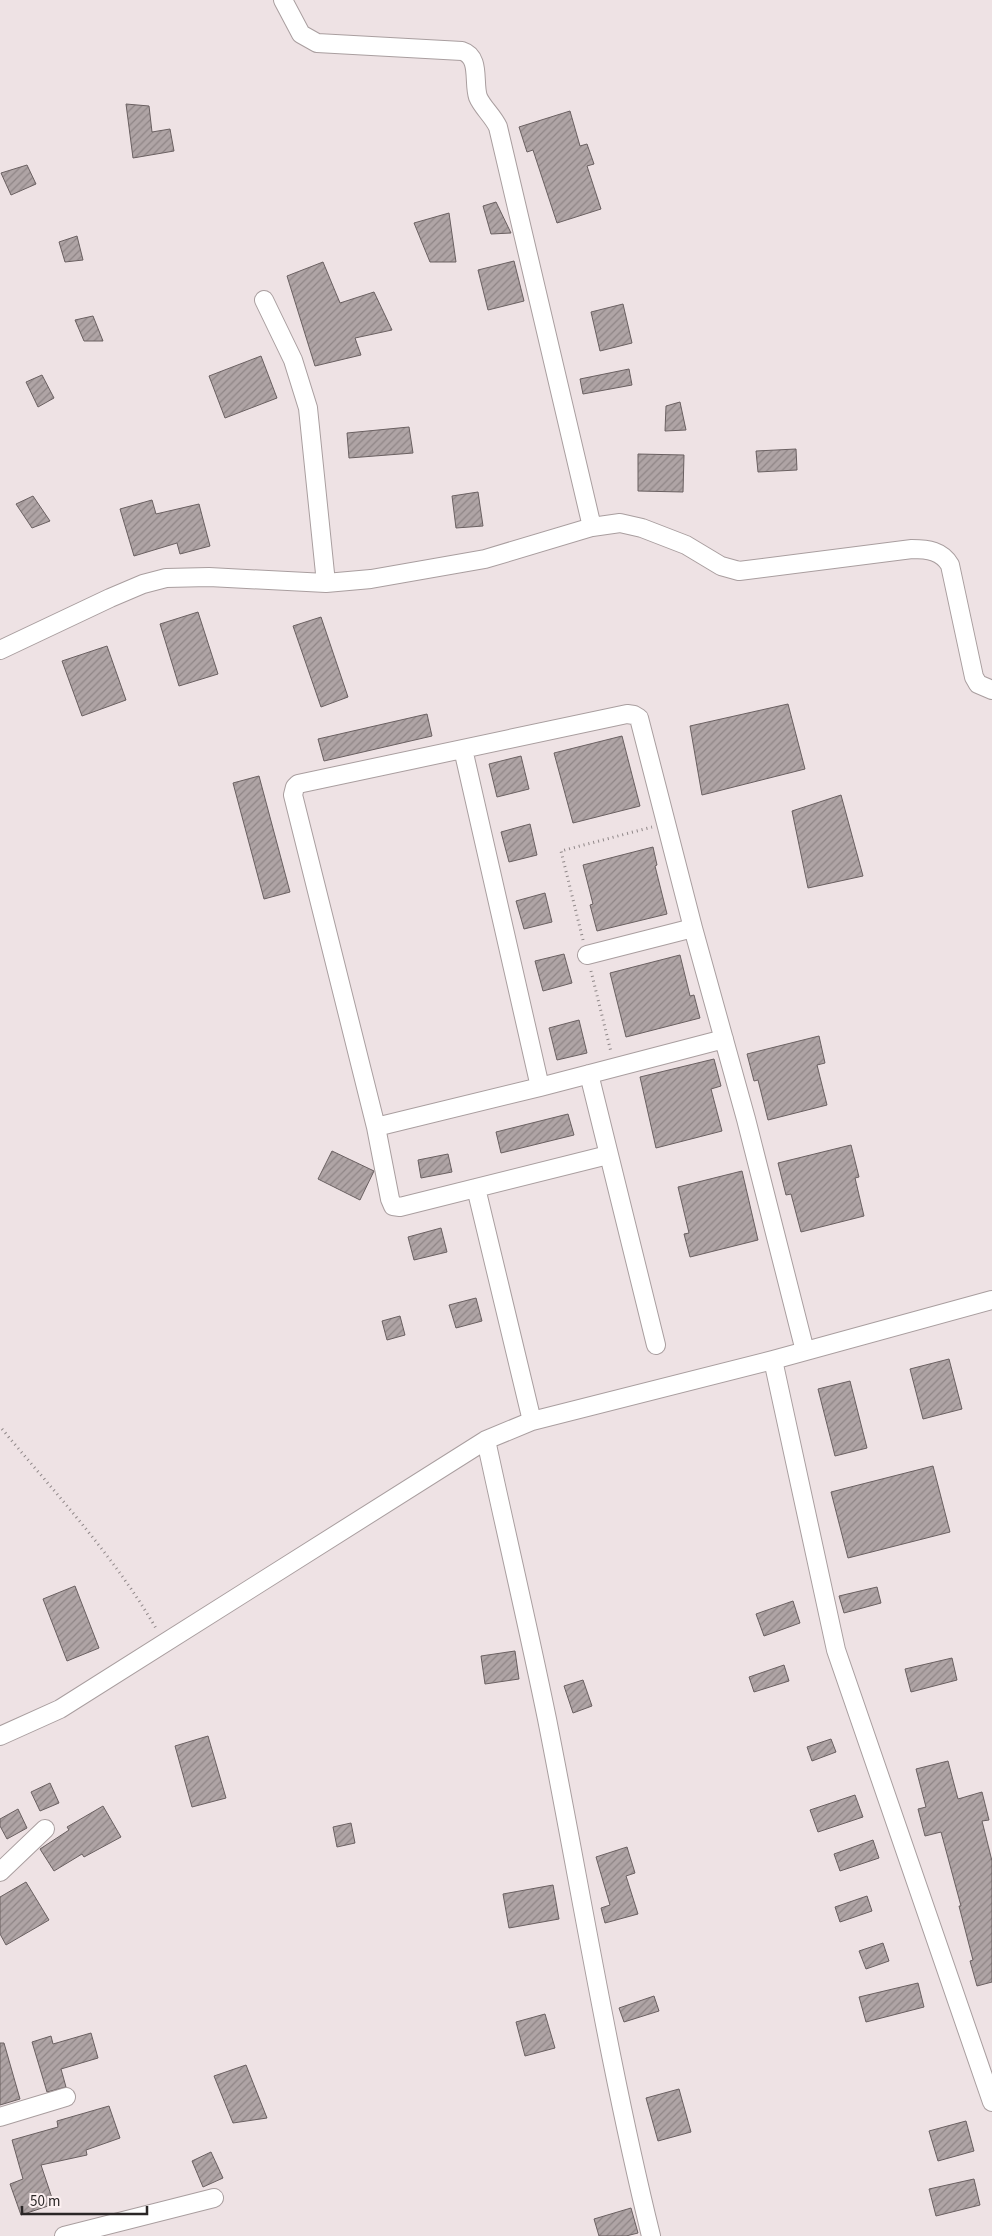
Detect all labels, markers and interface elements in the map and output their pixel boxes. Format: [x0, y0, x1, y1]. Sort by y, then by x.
scale bar [22, 2184, 148, 2216]
text: 50 m [30, 2191, 60, 2212]

